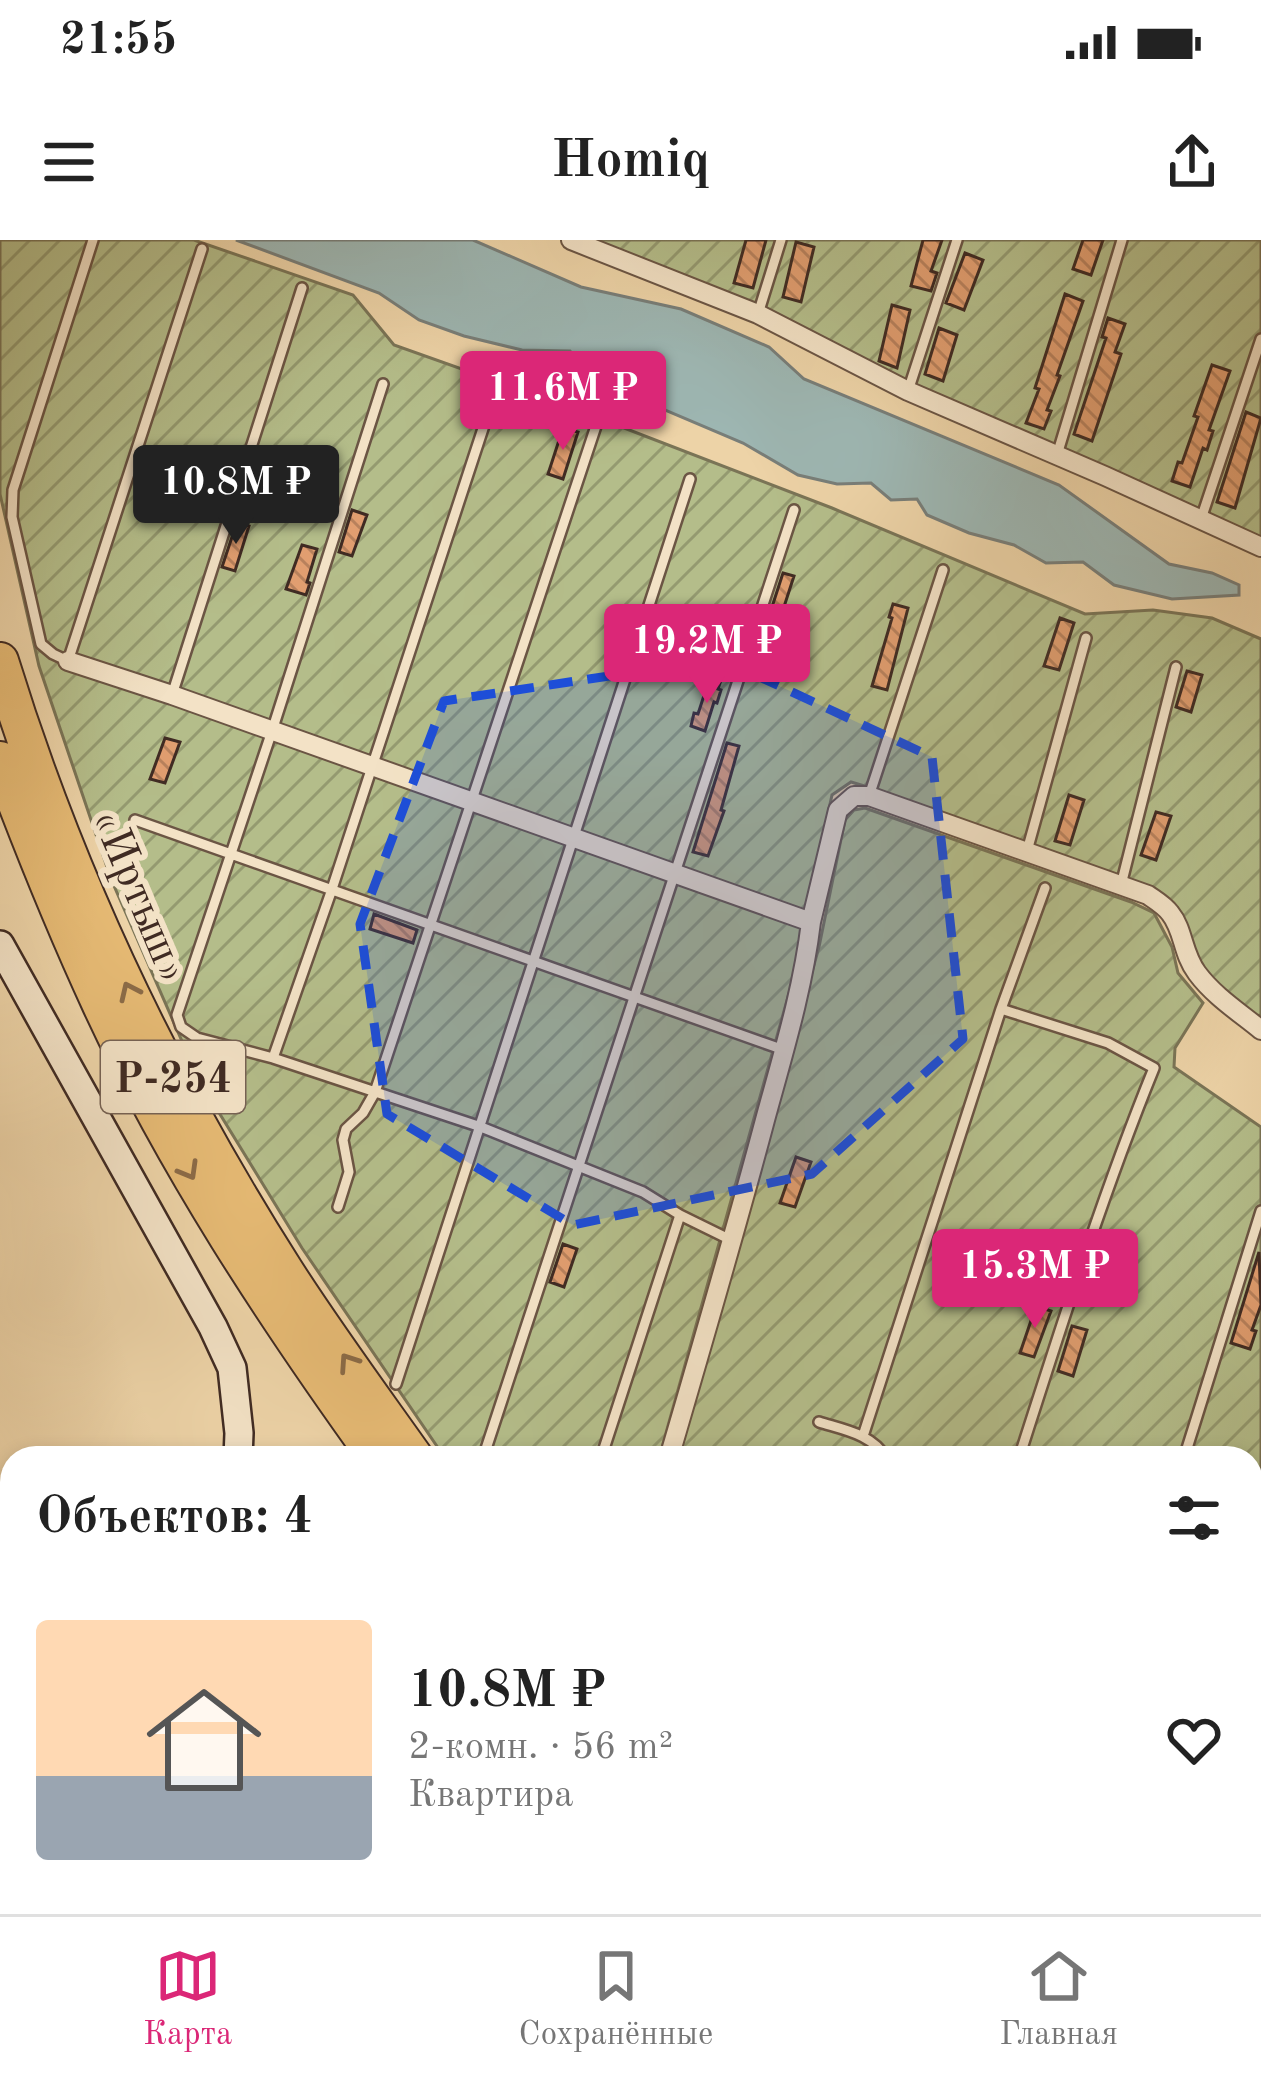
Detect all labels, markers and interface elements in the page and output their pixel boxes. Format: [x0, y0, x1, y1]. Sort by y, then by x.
text: 21:55 [60, 19, 177, 64]
icon: menu [36, 129, 102, 195]
icon: share [1159, 129, 1225, 195]
text: Homiq [551, 135, 710, 189]
pin: 11.6M ₽ [452, 351, 674, 453]
text: 11.6M ₽ [487, 370, 639, 409]
pin: 10.8M ₽ [125, 445, 347, 547]
text: 10.8M ₽ [160, 464, 312, 503]
pin: 19.2M ₽ [596, 604, 818, 706]
text: 19.2M ₽ [631, 623, 783, 662]
street label: «Иртыш» [81, 803, 195, 990]
one-way arrow [120, 982, 143, 1003]
road number: Р-254 [101, 1041, 245, 1113]
one-way arrow [175, 1158, 198, 1179]
pin: 15.3M ₽ [924, 1229, 1146, 1331]
text: 15.3M ₽ [959, 1248, 1111, 1287]
one-way arrow [340, 1354, 362, 1376]
icon: filters [1161, 1485, 1227, 1551]
text: Объектов: 4 [36, 1493, 313, 1544]
text: 10.8M ₽ [408, 1667, 607, 1718]
icon: home [132, 1668, 276, 1812]
icon: heart [1161, 1707, 1227, 1773]
text: 2-комн. · 56 m² [408, 1728, 673, 1767]
text: Квартира [408, 1776, 573, 1815]
tab: Карта [143, 1943, 232, 2056]
tab: Сохранённые [519, 1943, 713, 2056]
tab: Главная [999, 1943, 1118, 2056]

